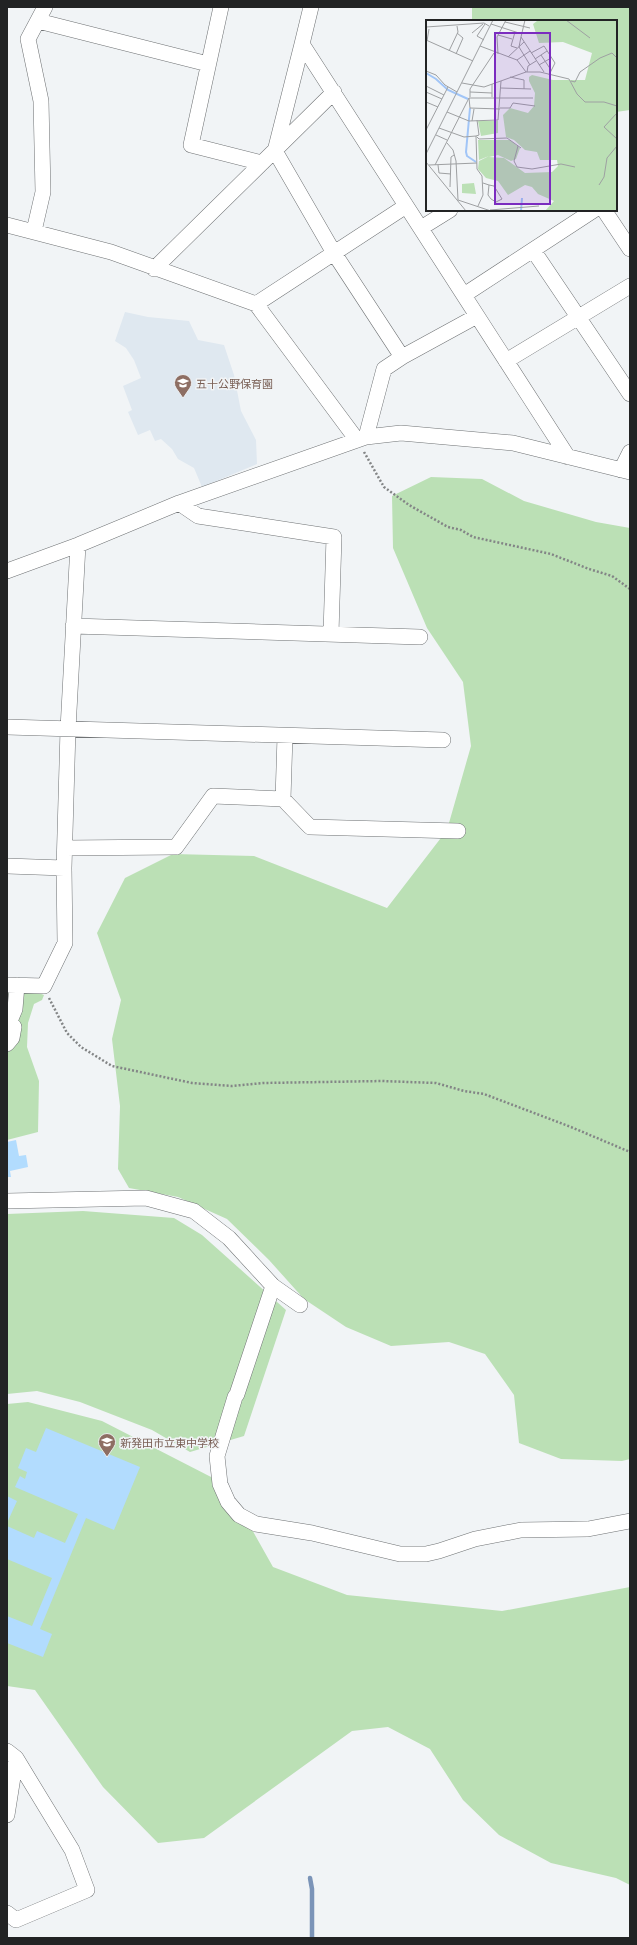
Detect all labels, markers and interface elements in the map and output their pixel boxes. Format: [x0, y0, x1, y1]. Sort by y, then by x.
inset map [426, 20, 617, 211]
school or university icon: 五十公野保育園 [173, 373, 193, 398]
place label: 五十公野保育園 [196, 377, 273, 390]
school or university icon: 新発田市立東中学校 [97, 1432, 117, 1457]
place label: 新発田市立東中学校 [120, 1436, 219, 1449]

